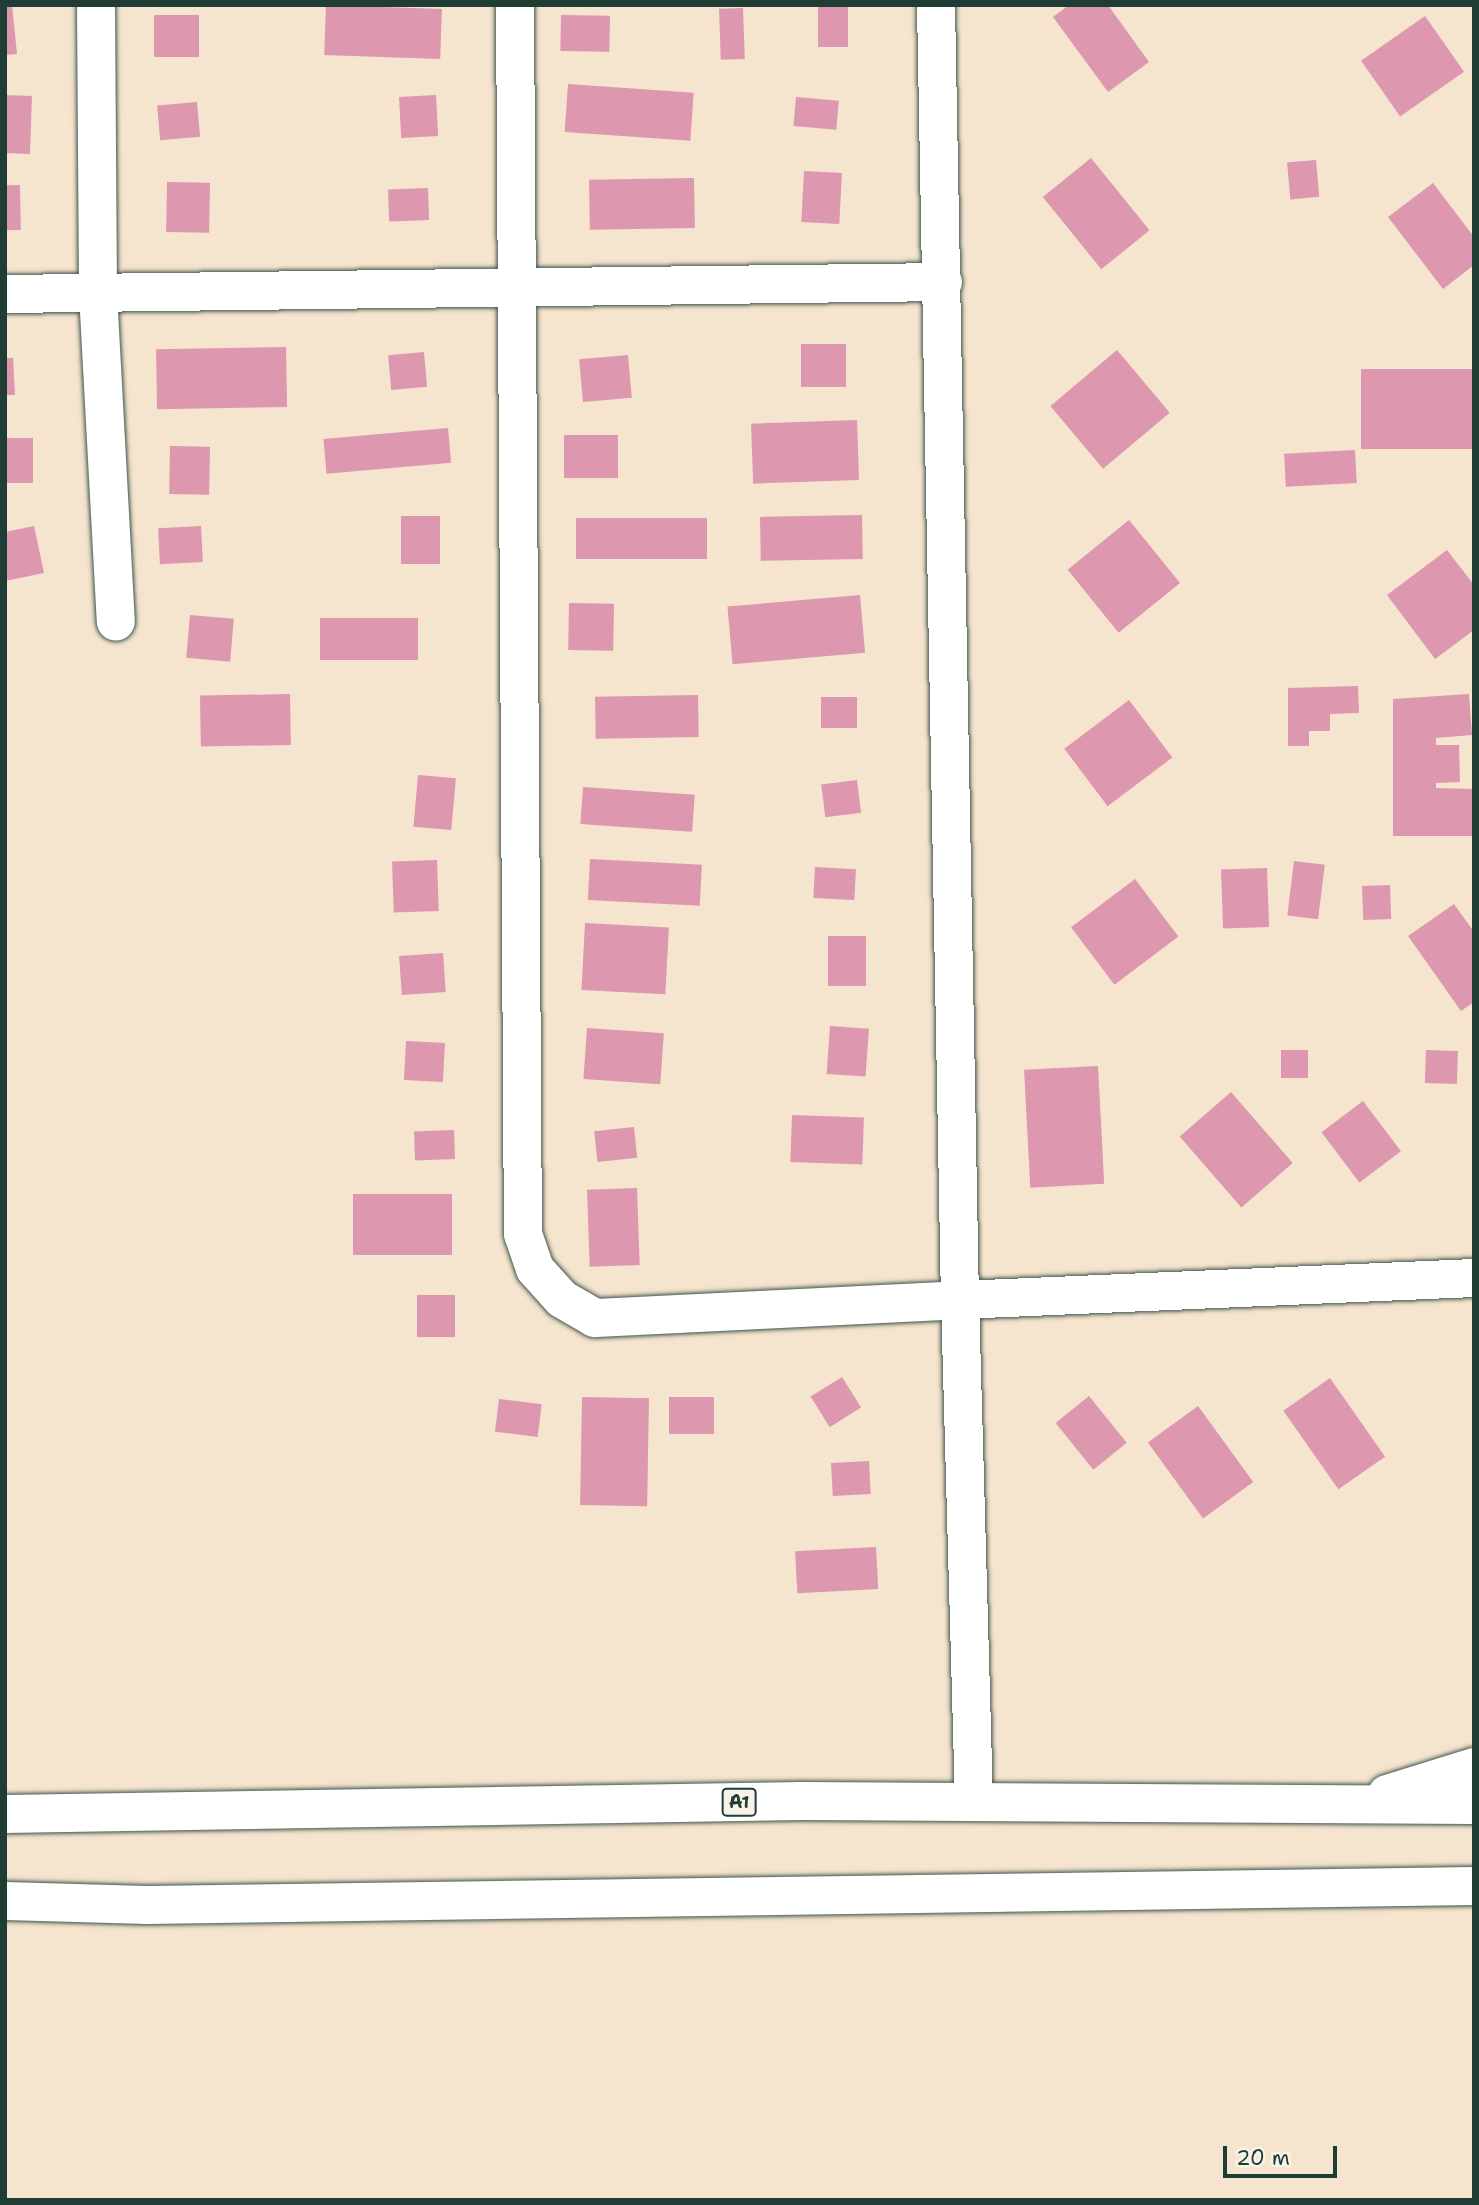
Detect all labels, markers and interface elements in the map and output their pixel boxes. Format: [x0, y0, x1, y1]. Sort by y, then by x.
road number: A1 [722, 1788, 756, 1816]
scale bar [1227, 2132, 1341, 2176]
text: 20 m [1236, 2144, 1290, 2172]

